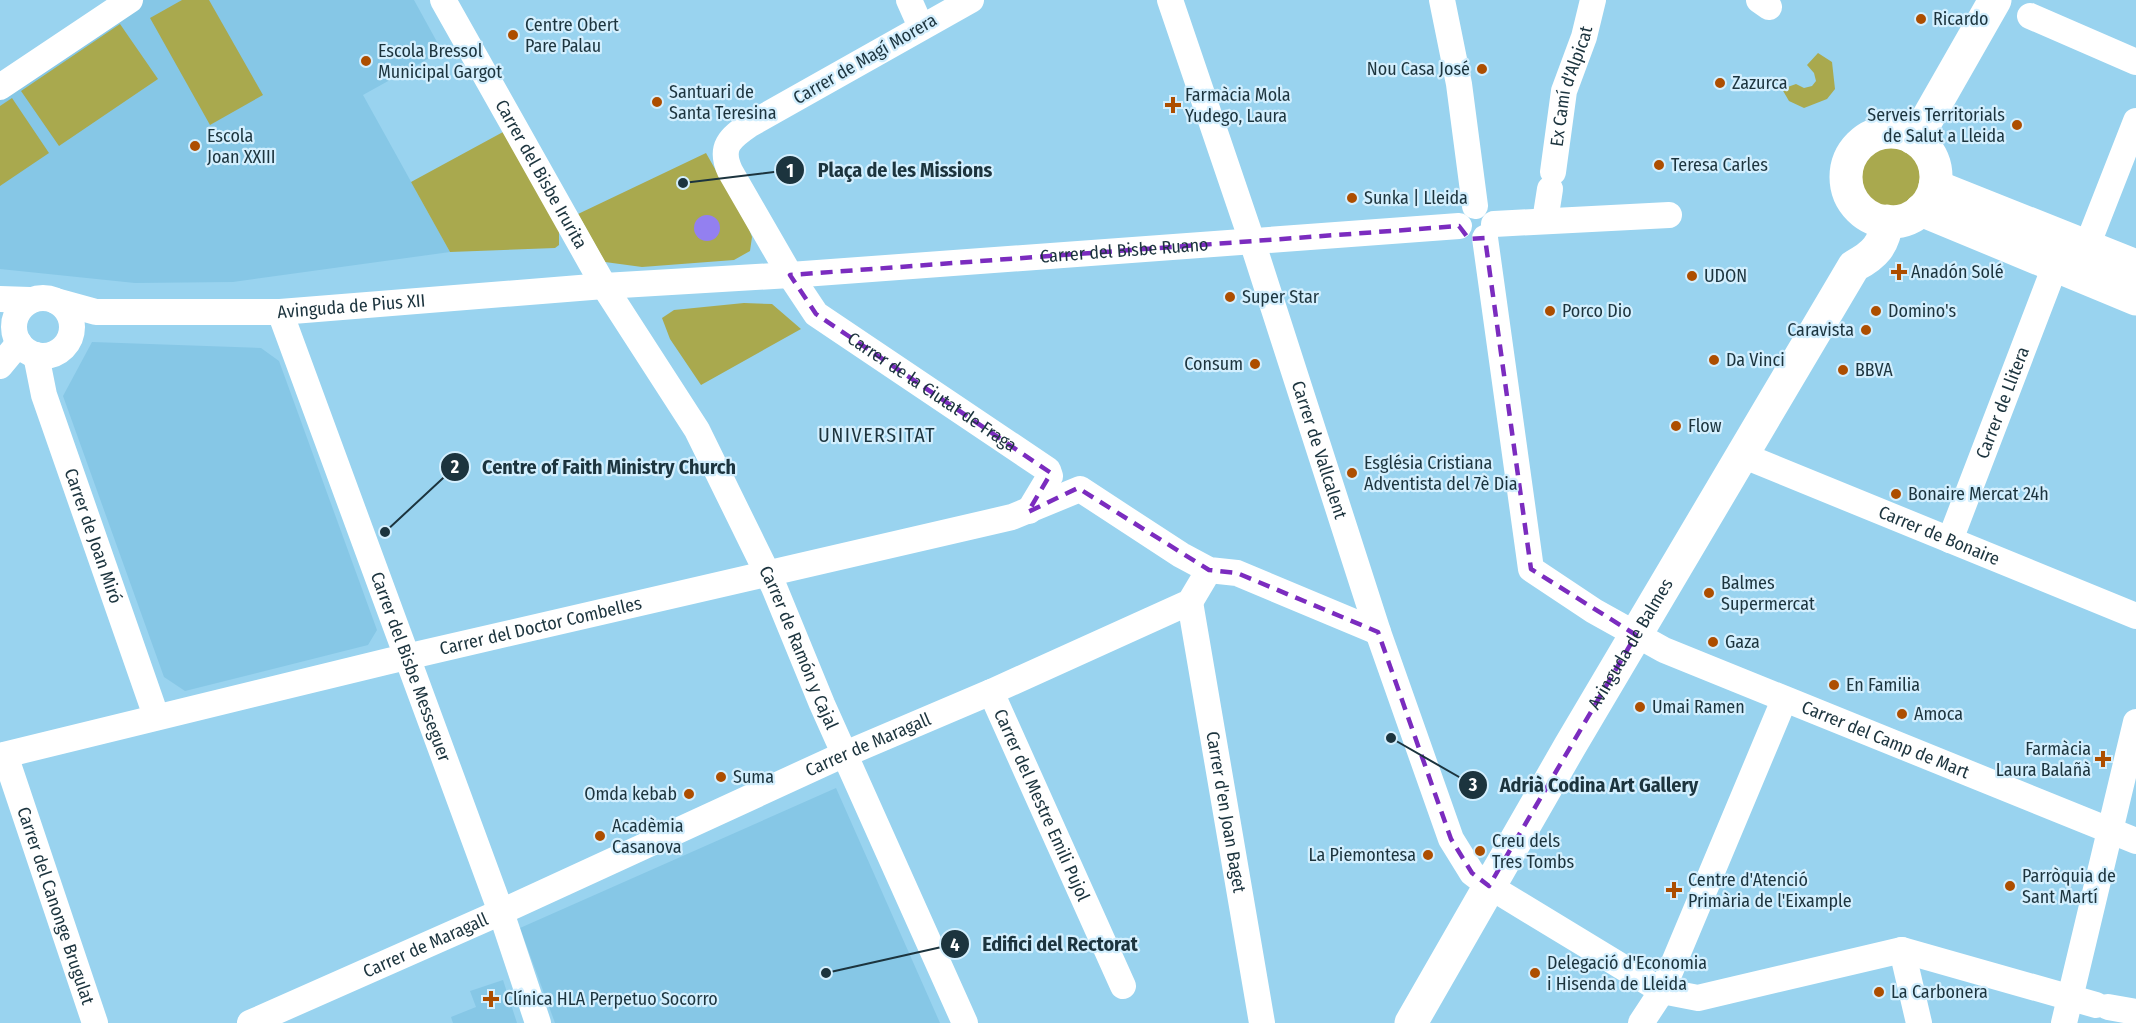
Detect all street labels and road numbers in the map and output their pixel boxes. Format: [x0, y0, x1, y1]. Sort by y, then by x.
street label: Carrer de Magí Morera [789, 9, 941, 109]
street label: Ex Camí d'Alpicat [1546, 24, 1597, 148]
street label: Carrer del Bisbe Irurita [490, 96, 592, 253]
street label: Carrer del Bisbe Ruano [1039, 233, 1209, 268]
street label: Avinguda de Pius XII [276, 289, 426, 323]
street label: Carrer de la Ciutat de Fraga [843, 327, 1021, 457]
street label: Carrer de Llitera [1971, 343, 2034, 462]
street label: Carrer de Vallcalent [1287, 378, 1352, 522]
street label: Carrer de Joan Miró [59, 465, 127, 606]
street label: Carrer de Bonaire [1875, 501, 2003, 570]
street label: Carrer de Ramón y Cajal [754, 562, 843, 733]
street label: Carrer del Bisbe Messeguer [366, 569, 456, 765]
street label: Avinguda de Balmes [1583, 574, 1678, 713]
street label: Carrer del Doctor Combelles [437, 592, 644, 660]
street label: Carrer del Camp de Mart [1798, 696, 1973, 783]
street label: Carrer del Mestre Emili Pujol [989, 706, 1095, 905]
street label: Carrer de Maragall [802, 708, 934, 782]
street label: Carrer d'en Joan Baget [1201, 730, 1251, 894]
street label: Carrer del Canonge Brugulat [12, 804, 99, 1008]
street label: Carrer de Maragall [360, 908, 492, 983]

